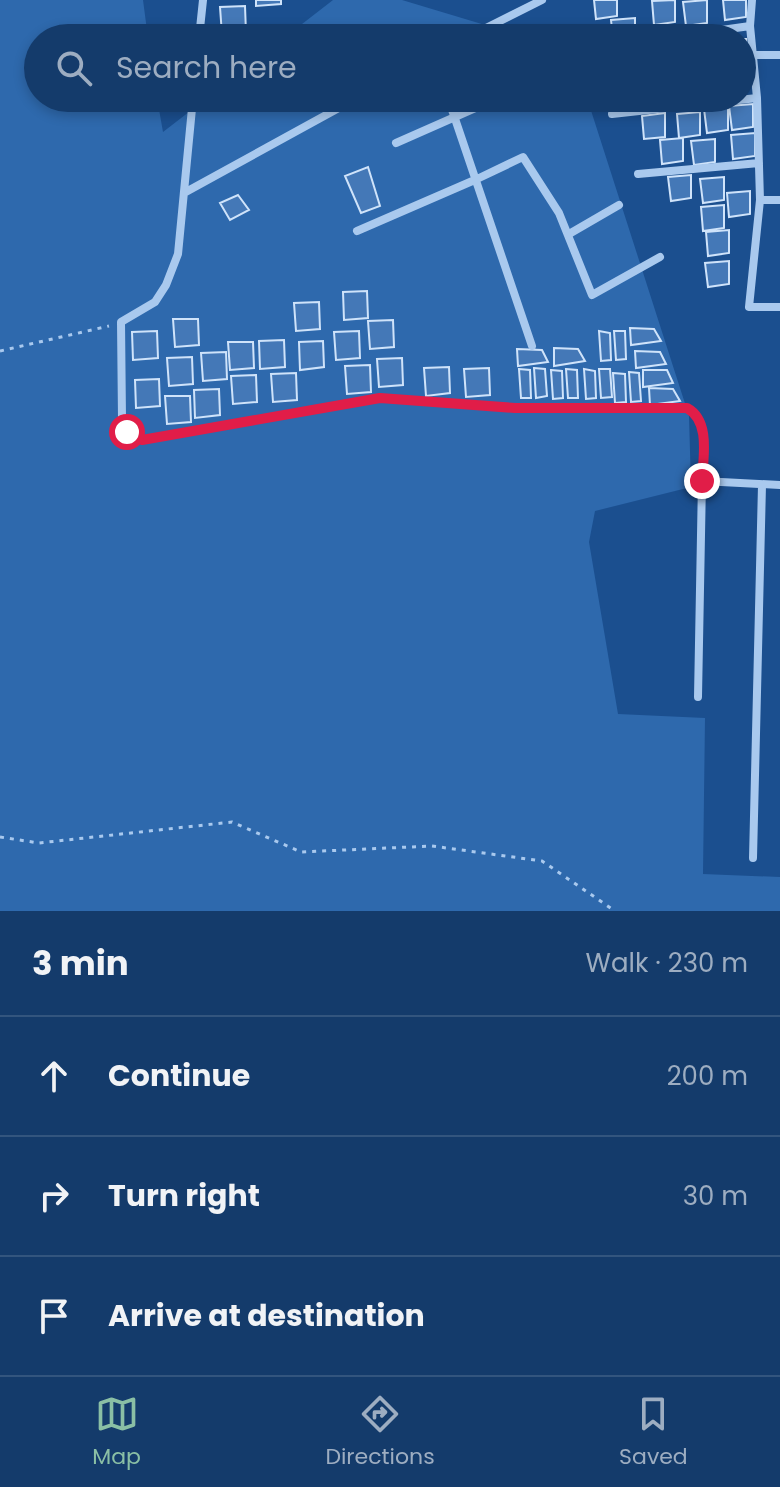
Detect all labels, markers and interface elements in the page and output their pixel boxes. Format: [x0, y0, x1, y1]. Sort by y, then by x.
search box [24, 24, 756, 112]
icon: search [52, 46, 96, 90]
text: Search here [116, 46, 297, 89]
route start [109, 414, 145, 450]
route end [684, 463, 720, 499]
text: 3 min [32, 939, 129, 987]
text: Walk · 230 m [586, 945, 748, 981]
icon: ahead [32, 1054, 76, 1098]
text: Continue [108, 1054, 250, 1097]
text: 200 m [667, 1058, 748, 1094]
icon: right [32, 1174, 76, 1218]
text: Turn right [108, 1174, 260, 1217]
text: 30 m [683, 1178, 748, 1214]
icon: arrive [32, 1294, 76, 1338]
text: Arrive at destination [108, 1294, 425, 1337]
tab: Map [92, 1392, 141, 1473]
tab: Directions [325, 1392, 435, 1473]
tab: Saved [619, 1392, 688, 1473]

